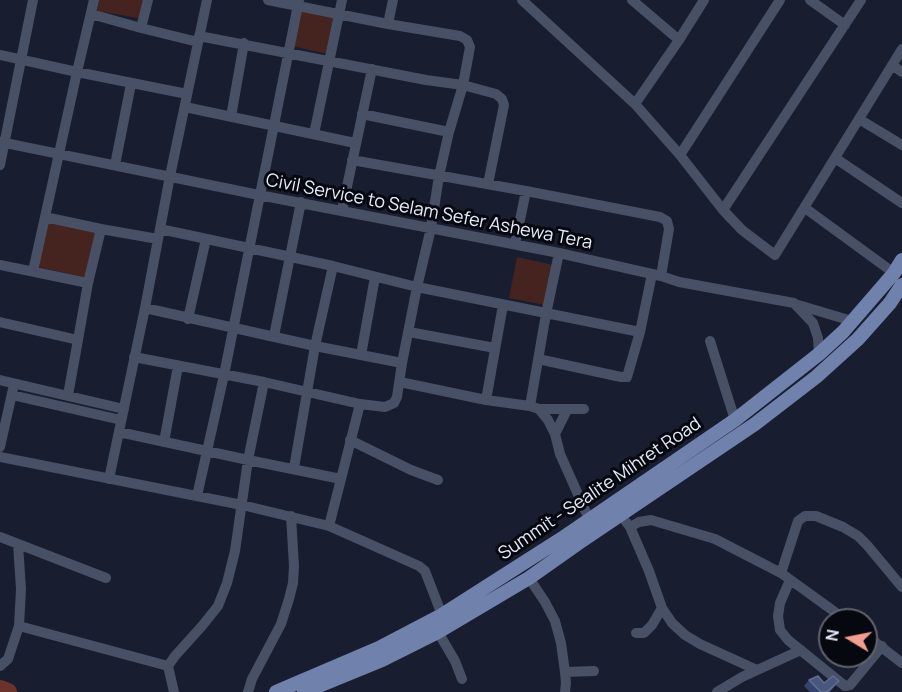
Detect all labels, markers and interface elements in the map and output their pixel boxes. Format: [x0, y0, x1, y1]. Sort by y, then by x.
street label: Civil Service to Selam Sefer Ashewa Tera [264, 170, 594, 254]
street label: Summit - Sealite Mihret Road [495, 413, 705, 565]
north arrow [818, 608, 878, 668]
text: N [820, 628, 844, 643]

